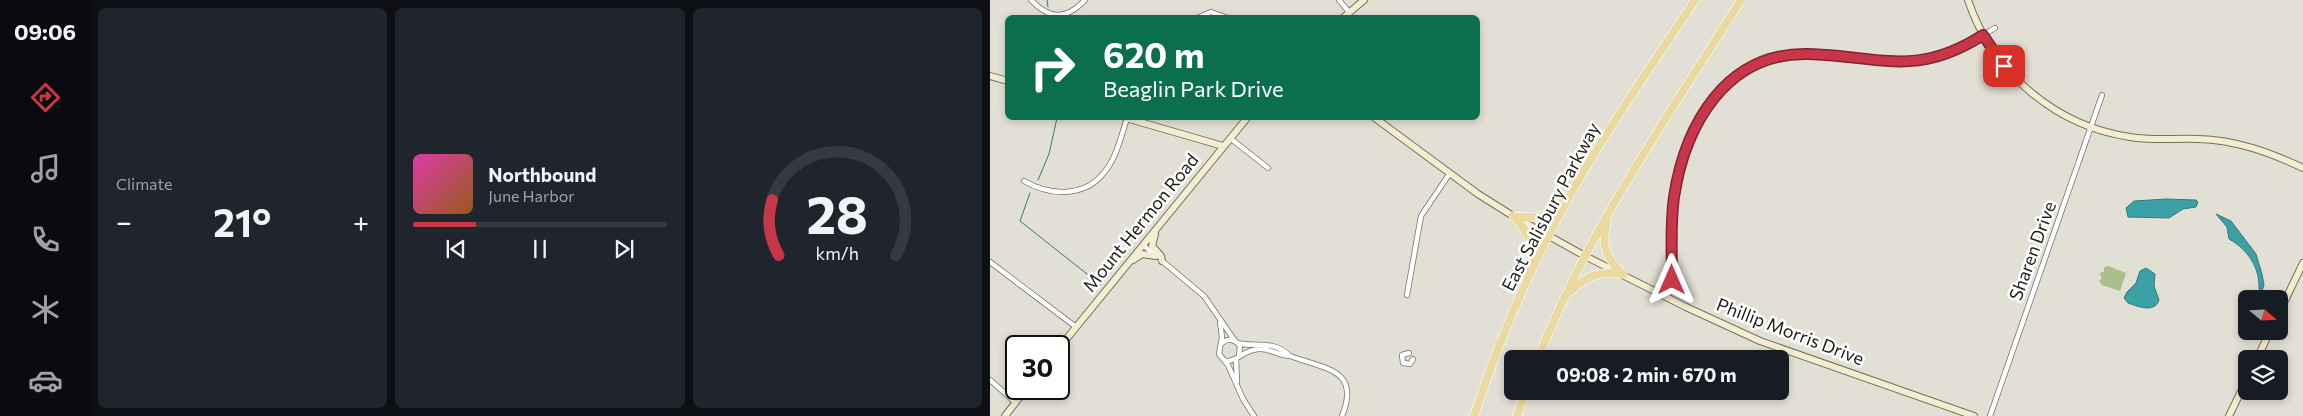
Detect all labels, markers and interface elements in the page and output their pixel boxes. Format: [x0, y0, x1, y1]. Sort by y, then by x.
text: 09:06 [14, 18, 76, 45]
text: 620 m [1103, 32, 1205, 75]
icon: right [1020, 35, 1085, 100]
pin [1983, 45, 2025, 87]
icon: arrive [1990, 52, 2018, 80]
text: Beaglin Park Drive [1103, 75, 1284, 102]
icon: directions [28, 80, 63, 115]
street label: East Salisbury Parkway [1496, 119, 1604, 294]
street label: Mount Hermon Road [1078, 149, 1203, 296]
icon: music [28, 151, 63, 186]
text: Northbound [488, 163, 596, 186]
text: Climate [116, 174, 172, 193]
text: 28 [807, 181, 868, 245]
text: June Harbor [488, 186, 575, 205]
text: 21° [213, 198, 271, 245]
street label: Sharen Drive [2004, 198, 2060, 303]
text: − [116, 204, 132, 238]
text: + [353, 204, 369, 238]
icon: phone [28, 222, 63, 257]
icon: previous [442, 235, 470, 263]
icon: pause [526, 235, 554, 263]
icon: next [610, 235, 638, 263]
text: km/h [816, 242, 859, 264]
position arrow [1645, 253, 1697, 305]
north arrow [2238, 290, 2288, 340]
map controls [2238, 290, 2288, 400]
icon: climate [28, 292, 63, 327]
street label: Phillip Morris Drive [1714, 293, 1867, 369]
speed limit sign: 30 [1005, 335, 1070, 400]
button: layers [2238, 350, 2288, 400]
icon: car [28, 363, 63, 398]
text: 09:08 · 2 min · 670 m [1556, 363, 1737, 386]

